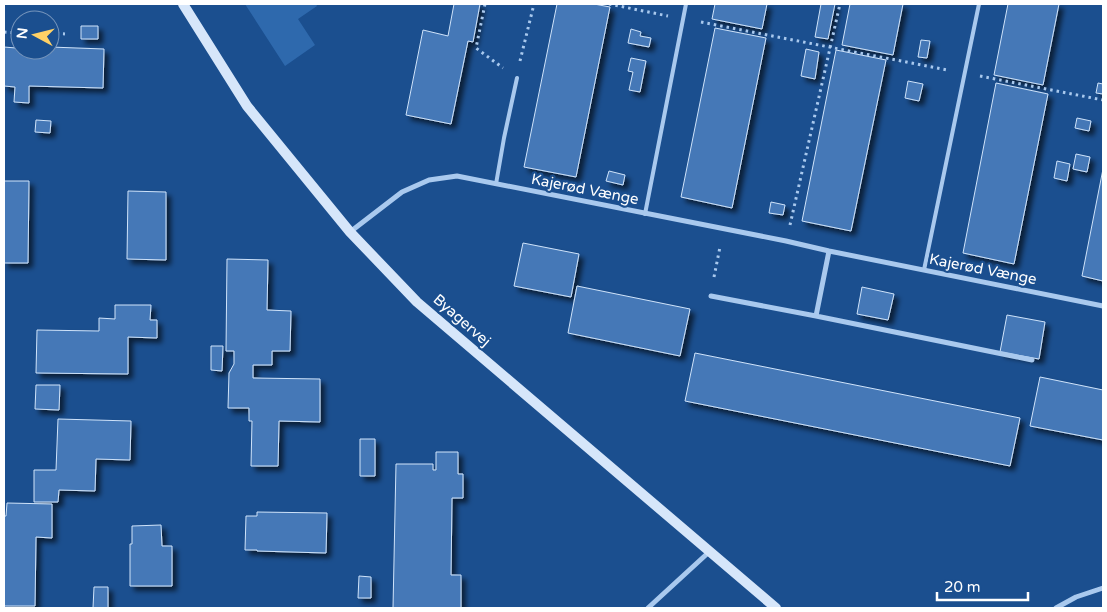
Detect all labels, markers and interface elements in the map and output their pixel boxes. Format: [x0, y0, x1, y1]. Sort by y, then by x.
north arrow [10, 10, 60, 60]
text: N [13, 27, 32, 40]
street label: Kajerød Vænge [530, 170, 640, 208]
street label: Kajerød Vænge [928, 250, 1038, 288]
street label: Byagervej [430, 290, 494, 350]
scale bar [937, 570, 1028, 602]
text: 20 m [944, 578, 981, 596]

